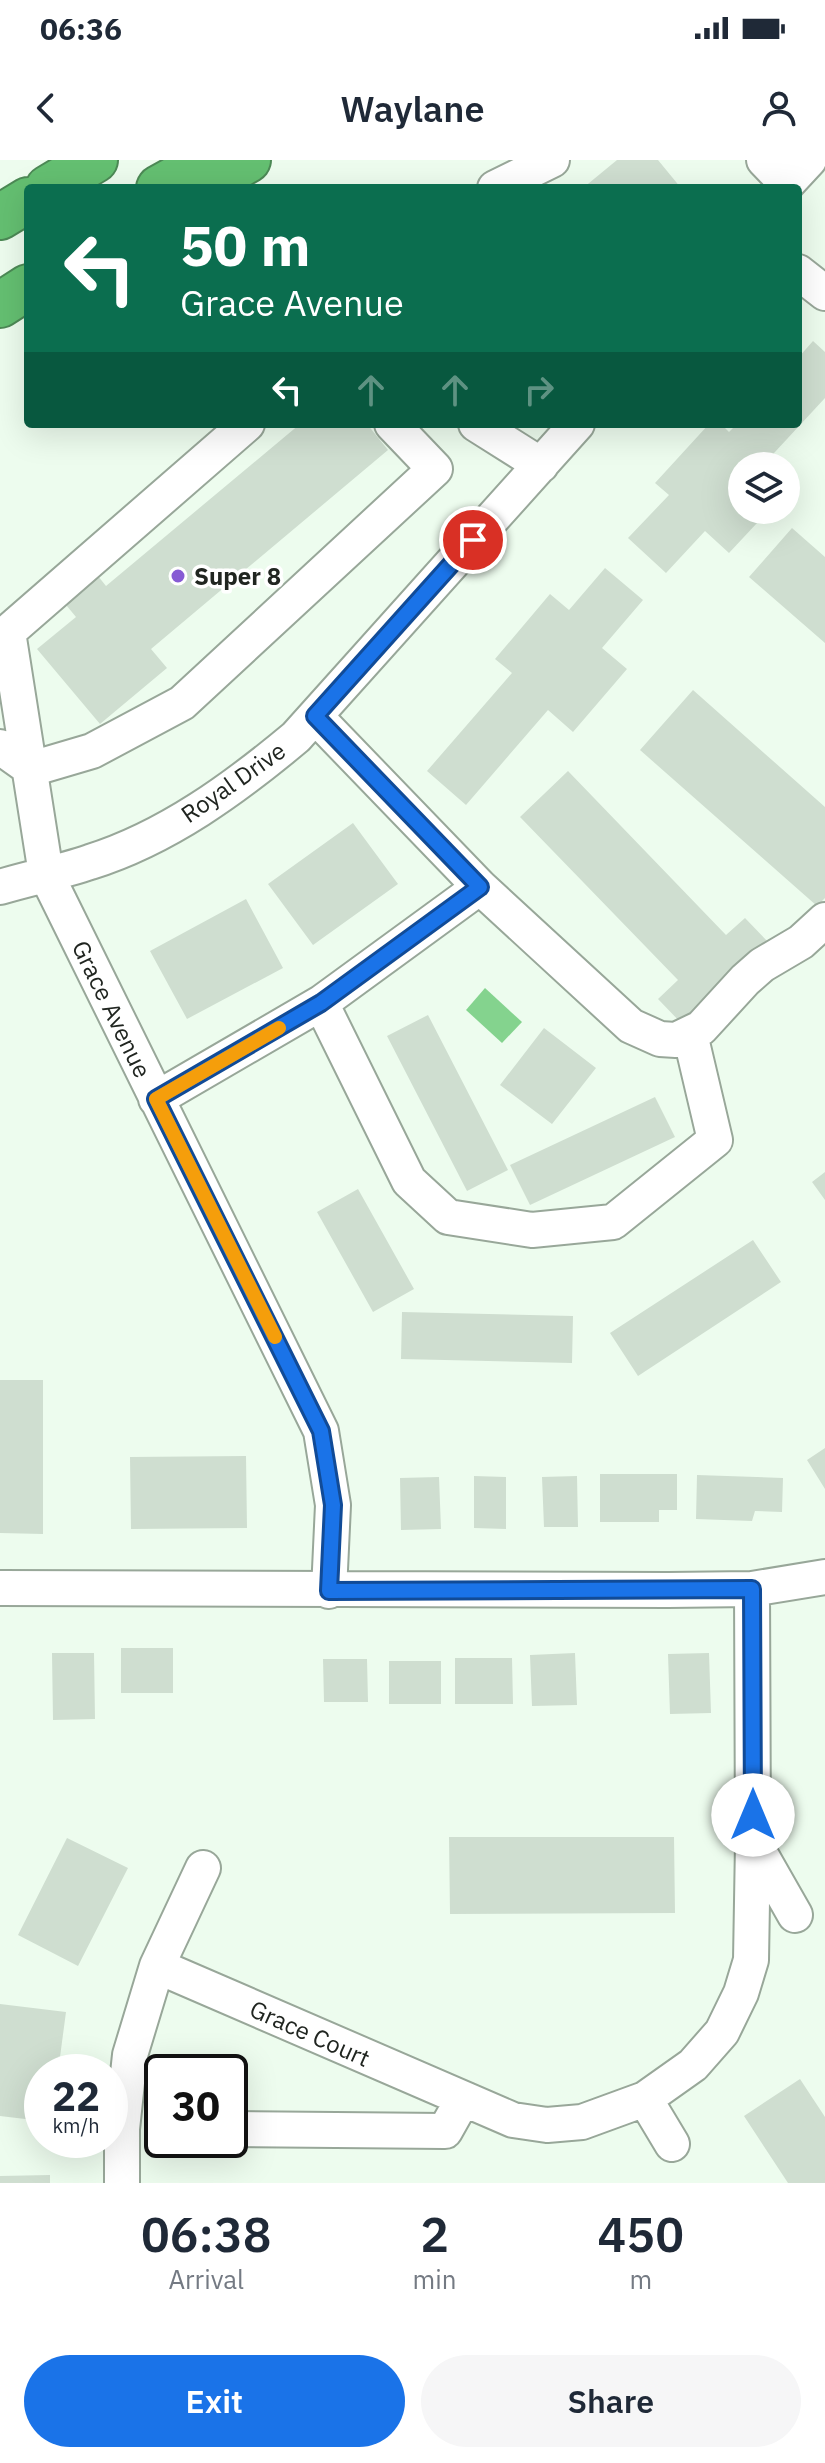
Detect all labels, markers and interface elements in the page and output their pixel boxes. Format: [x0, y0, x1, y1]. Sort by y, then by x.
text: 06:36 [40, 9, 122, 48]
text: Waylane [341, 85, 484, 132]
icon: back [24, 86, 68, 130]
icon: person [757, 86, 801, 130]
text: 50 m [180, 209, 310, 281]
icon: left [48, 216, 152, 320]
text: Grace Avenue [180, 279, 404, 326]
icon: left [265, 368, 309, 412]
icon: ahead [349, 368, 393, 412]
icon: ahead [433, 368, 477, 412]
icon: right [517, 368, 561, 412]
map controls [728, 452, 800, 524]
button: layers [728, 452, 800, 524]
pin [439, 506, 507, 574]
icon: arrive [451, 518, 495, 562]
place label: Super 8 [194, 560, 281, 592]
marker: Super 8 [169, 567, 187, 585]
street label: Royal Drive [174, 734, 292, 830]
street label: Grace Avenue [65, 935, 159, 1083]
position arrow [711, 1773, 795, 1857]
street label: Grace Court [245, 1992, 375, 2074]
speed limit sign: 30 [144, 2054, 248, 2158]
text: 22 [52, 2070, 100, 2122]
text: km/h [52, 2112, 100, 2139]
text: 06:38 [141, 2203, 272, 2265]
text: 2 [420, 2203, 449, 2265]
text: 450 [598, 2203, 684, 2265]
text: Arrival [168, 2262, 244, 2296]
text: min [413, 2262, 457, 2296]
text: m [629, 2262, 652, 2296]
button: Exit [24, 2355, 405, 2447]
button: Share [421, 2355, 801, 2447]

